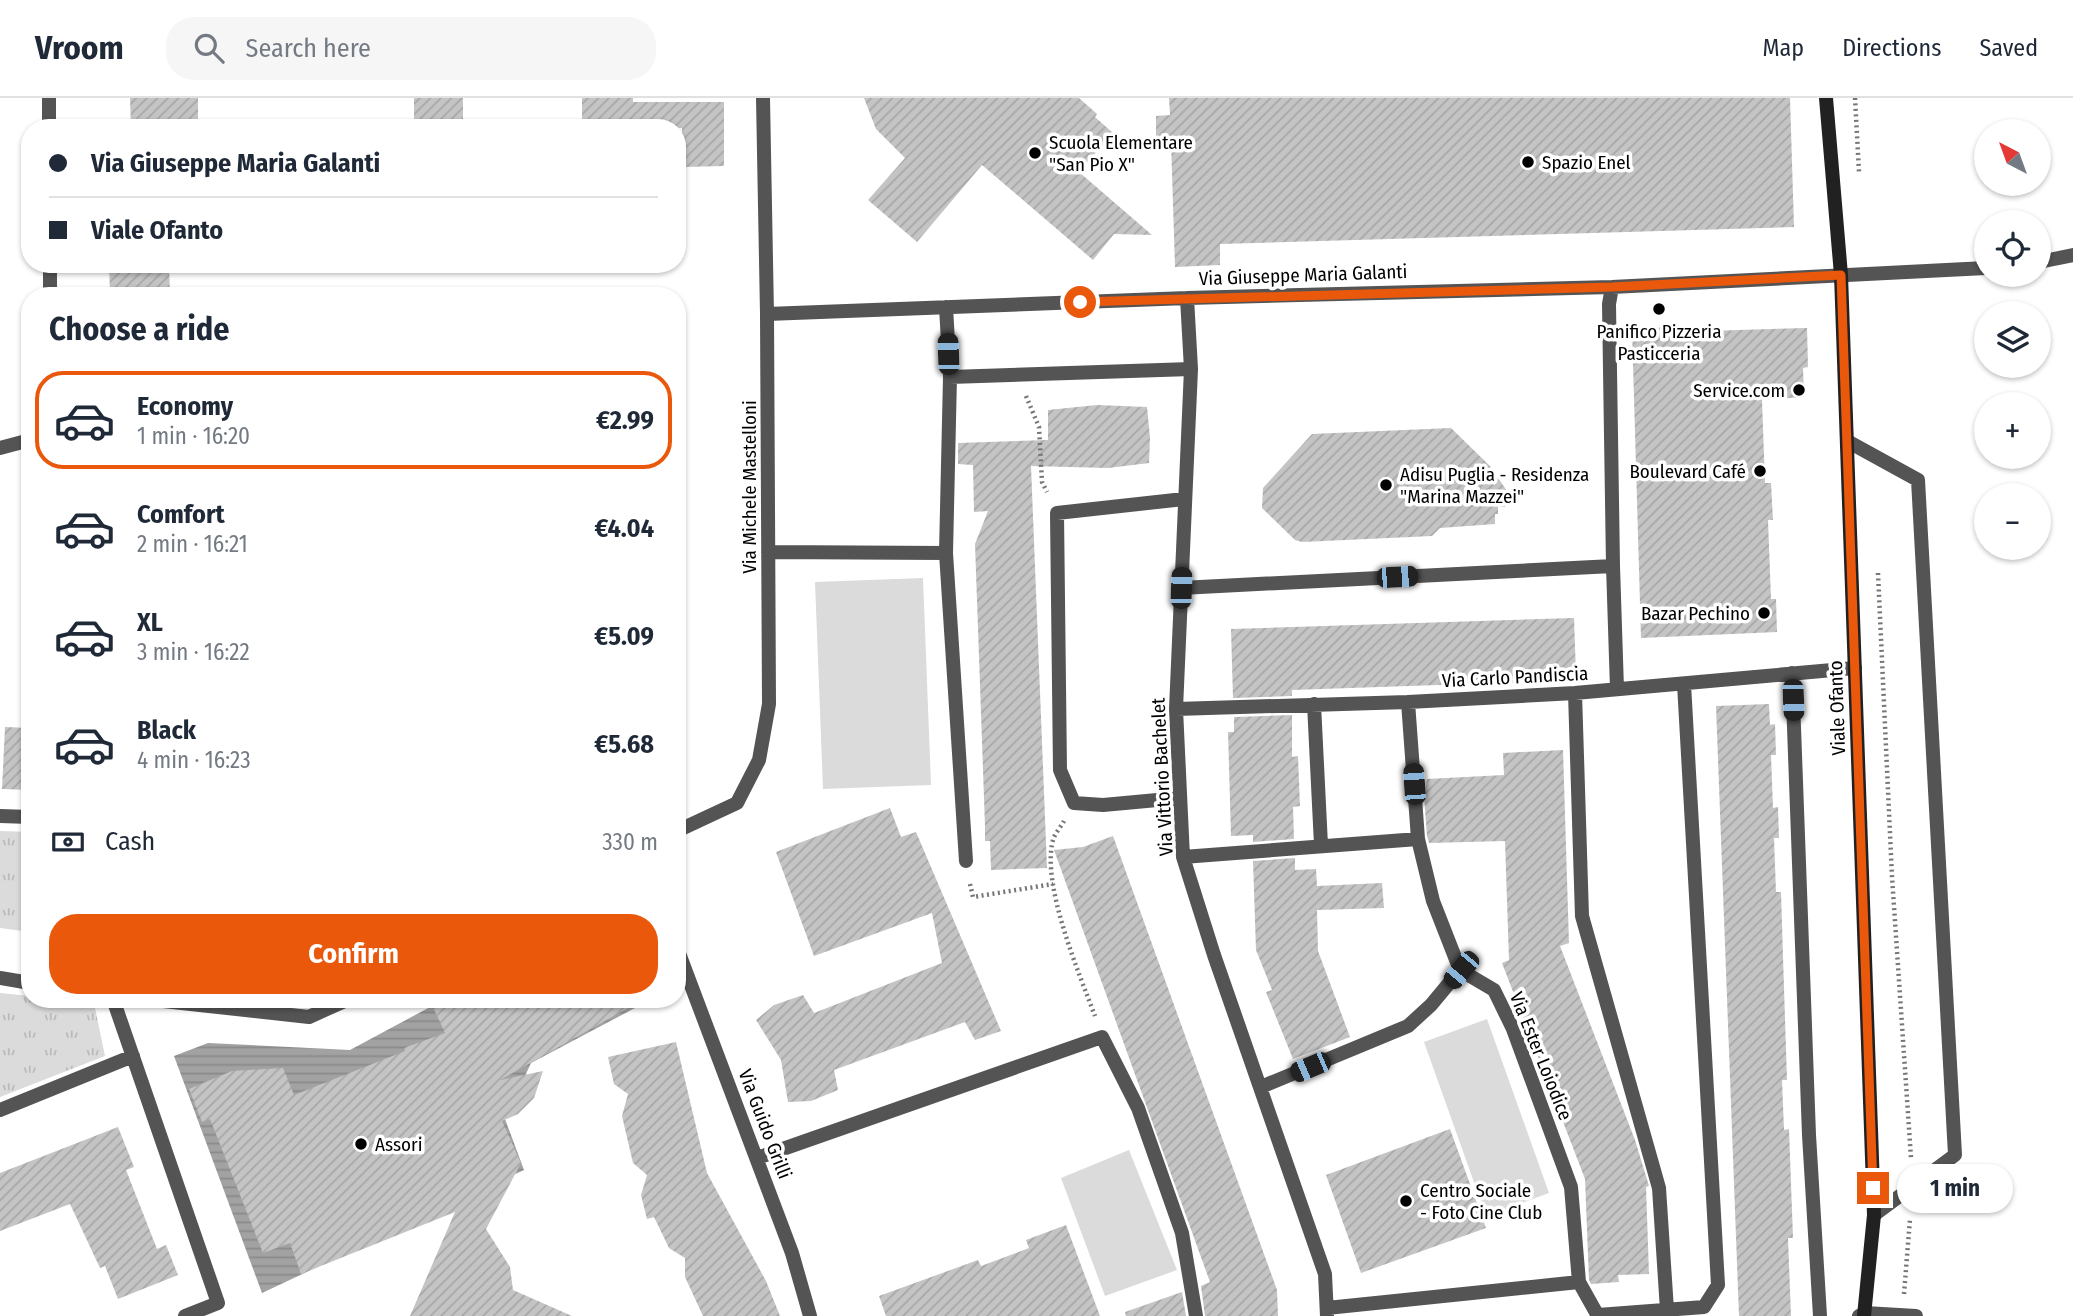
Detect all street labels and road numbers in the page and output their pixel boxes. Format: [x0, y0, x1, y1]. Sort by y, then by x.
street label: Via Giuseppe Maria Galanti [1198, 260, 1408, 290]
street label: Via Michele Mastelloni [738, 400, 761, 574]
street label: Viale Ofanto [1824, 660, 1850, 756]
street label: Via Carlo Pandiscia [1441, 662, 1589, 692]
street label: Via Vittorio Bachelet [1146, 696, 1178, 857]
street label: Via Ester Loiodice [1505, 988, 1577, 1124]
street label: Via Guido Grilli [734, 1066, 796, 1182]

